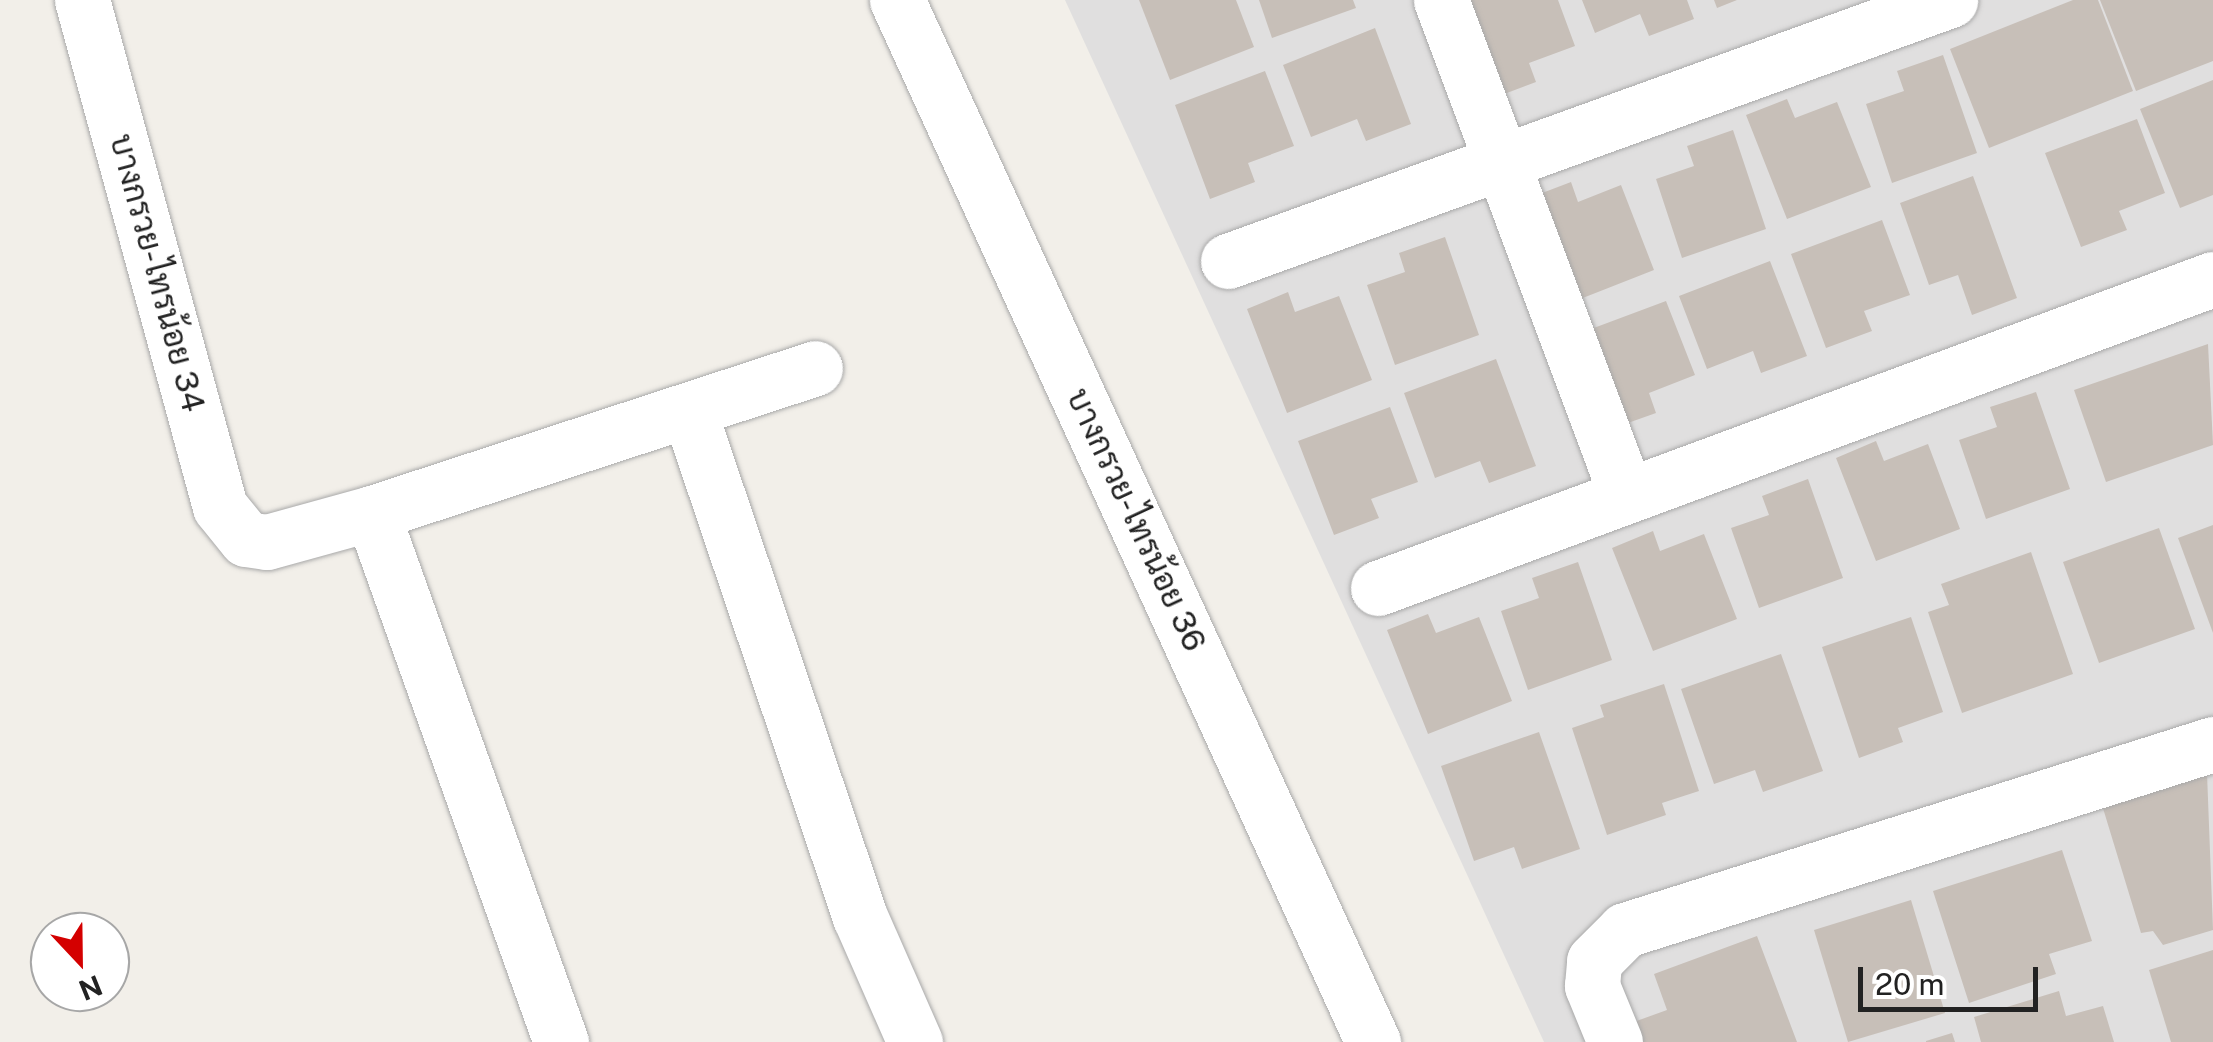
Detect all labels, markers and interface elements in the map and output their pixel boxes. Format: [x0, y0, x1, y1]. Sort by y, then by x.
street label: บางกรวย-ไทรน้อย 34 [101, 130, 213, 416]
street label: บางกรวย-ไทรน้อย 36 [1058, 383, 1214, 657]
north arrow [30, 912, 130, 1012]
scale bar [1863, 947, 2043, 1009]
text: 20 m [1875, 966, 1944, 1002]
text: N [74, 969, 107, 1008]

